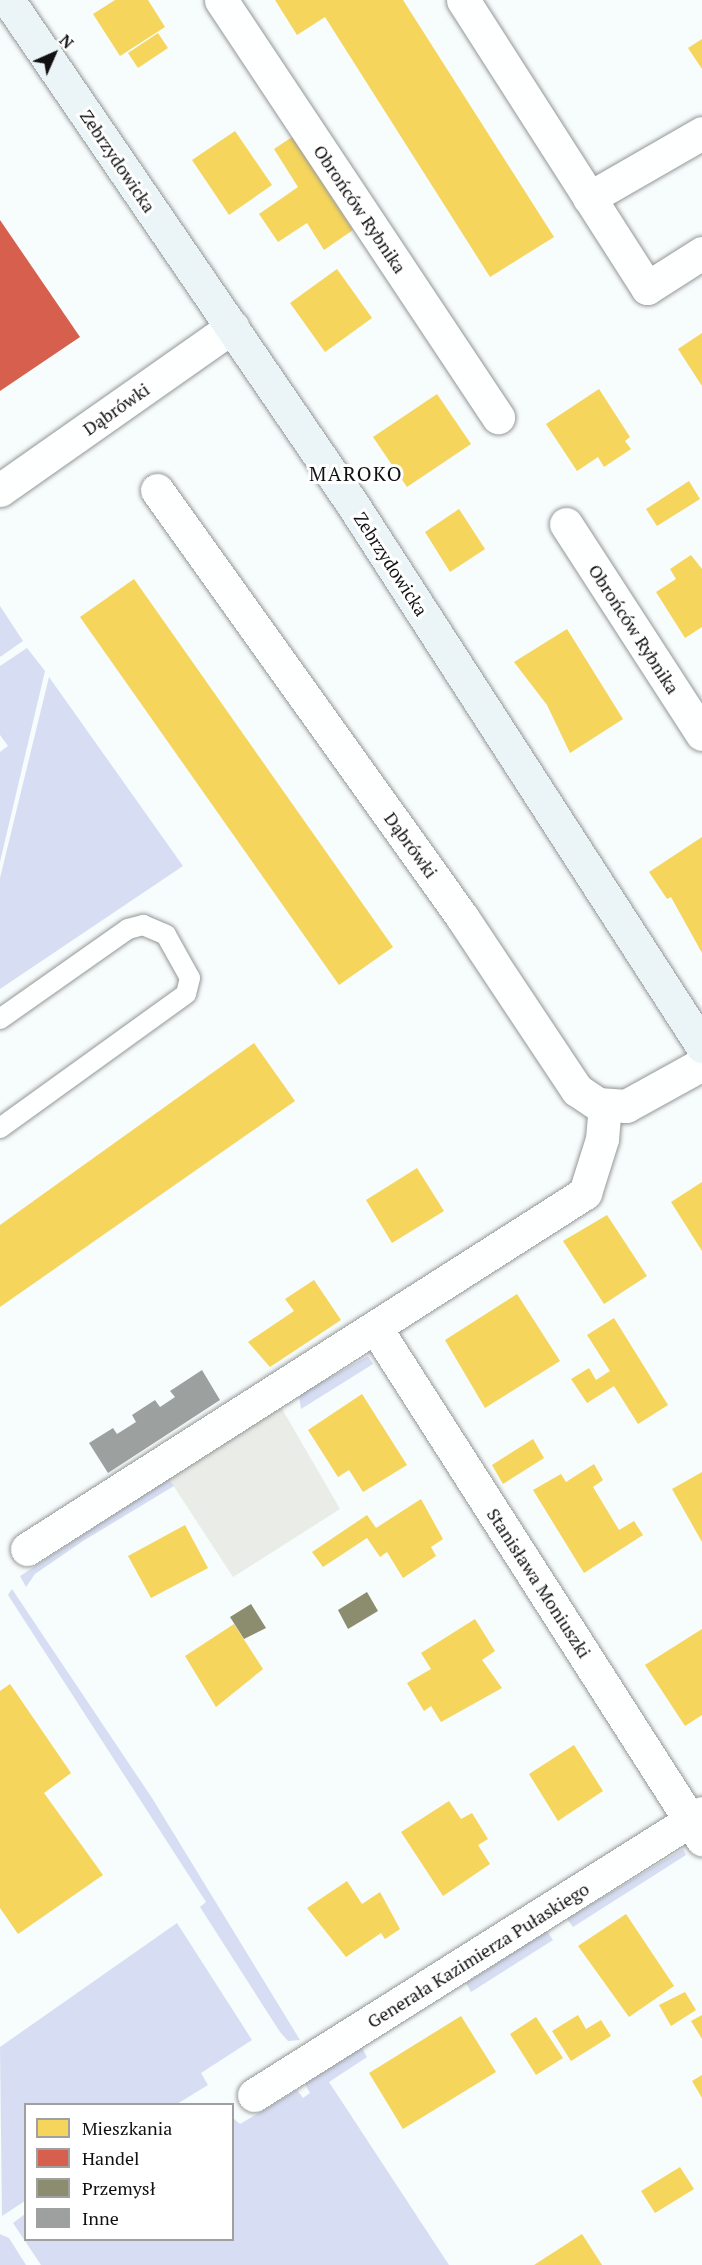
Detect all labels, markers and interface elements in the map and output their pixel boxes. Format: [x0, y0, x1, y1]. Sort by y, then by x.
north arrow [24, 24, 84, 84]
text: N [55, 29, 79, 53]
street label: Zebrzydowicka [76, 106, 160, 216]
street label: Obrońców Rybnika [309, 141, 411, 277]
street label: Dąbrówki [79, 378, 153, 440]
district label: MAROKO [309, 461, 403, 485]
street label: Zebrzydowicka [350, 508, 432, 620]
street label: Obrońców Rybnika [584, 560, 684, 698]
street label: Dąbrówki [380, 808, 442, 882]
street label: Stanisława Moniuszki [483, 1504, 595, 1662]
street label: Generała Kazimierza Pułaskiego [363, 1878, 593, 2032]
legend [24, 2103, 234, 2241]
text: Mieszkania [82, 2116, 172, 2140]
text: Handel [82, 2146, 139, 2170]
text: Przemysł [82, 2176, 156, 2200]
text: Inne [82, 2206, 119, 2230]

